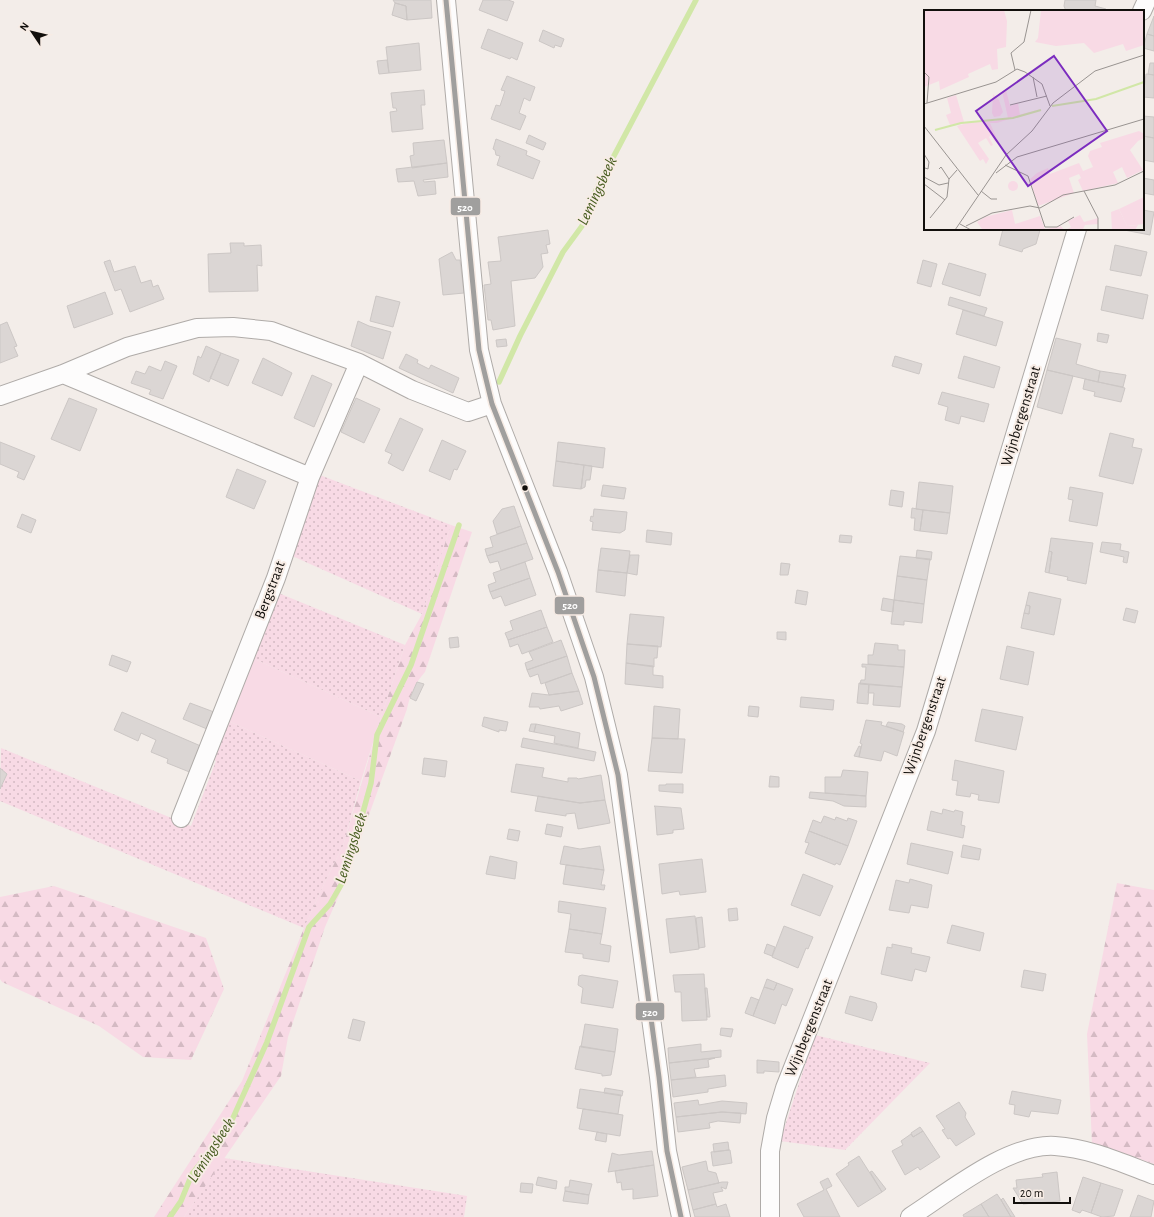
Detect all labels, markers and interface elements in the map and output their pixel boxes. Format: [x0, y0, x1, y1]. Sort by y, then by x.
inset map [924, 10, 1144, 230]
north arrow [12, 12, 52, 52]
text: N [18, 20, 31, 33]
water label: Lemingsbeek [574, 154, 620, 228]
line badge: 520 [450, 197, 481, 216]
text: 520 [457, 202, 473, 213]
street label: Wijnbergenstraat [999, 364, 1043, 468]
unlabelled marker [520, 483, 530, 493]
street label: Bergstraat [252, 559, 288, 621]
line badge: 520 [554, 596, 585, 615]
text: 520 [562, 600, 578, 611]
street label: Wijnbergenstraat [901, 674, 949, 778]
water label: Lemingsbeek [332, 811, 370, 885]
street label: Wijnbergenstraat [783, 977, 835, 1079]
line badge: 520 [635, 1002, 665, 1021]
text: 520 [642, 1007, 658, 1018]
water label: Lemingsbeek [184, 1115, 238, 1185]
scale bar [1014, 1179, 1070, 1205]
text: 20 m [1020, 1187, 1043, 1199]

